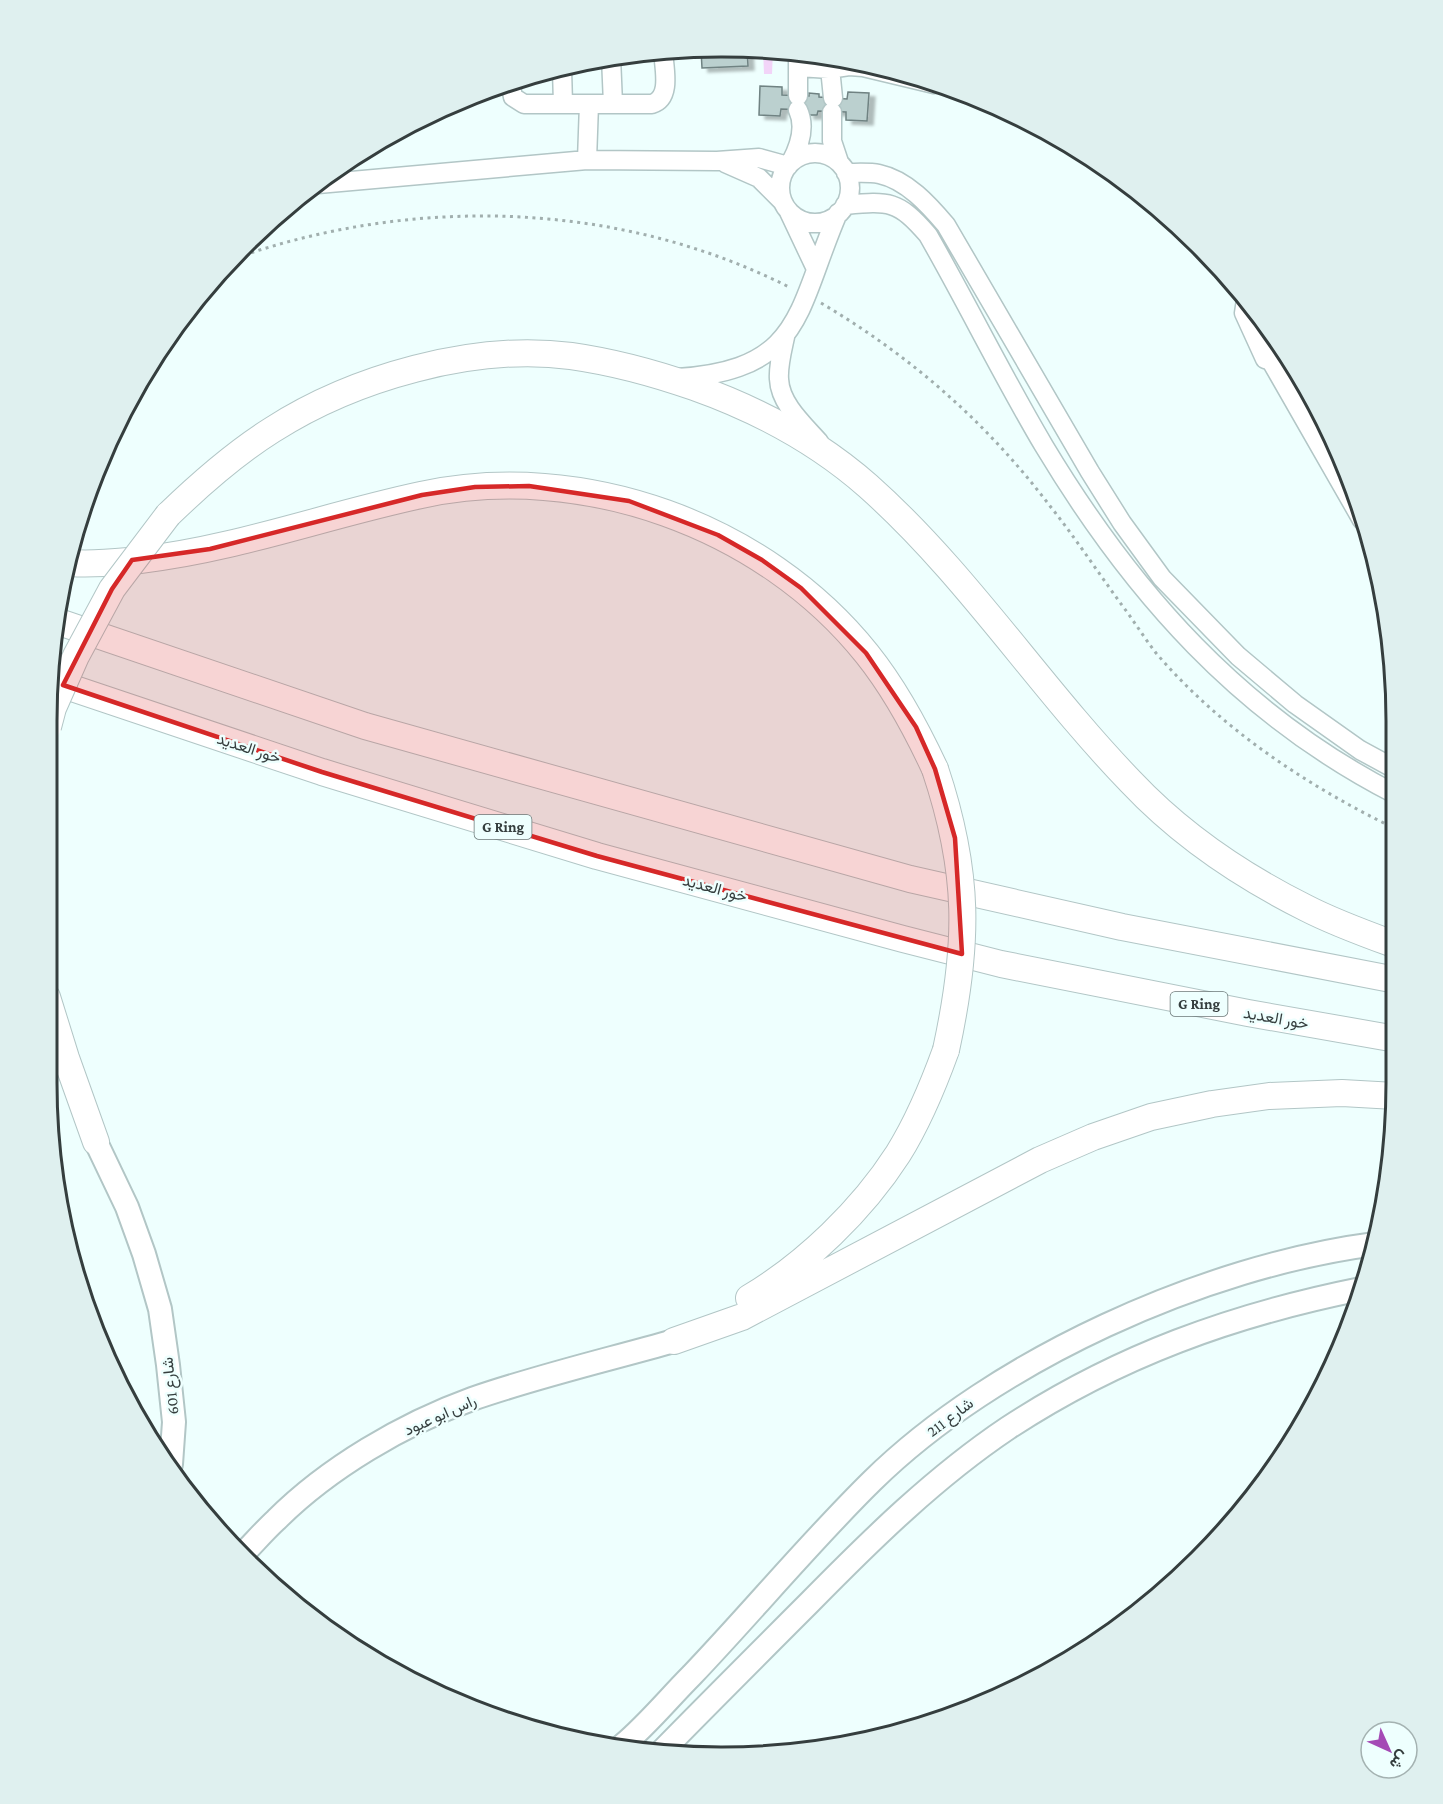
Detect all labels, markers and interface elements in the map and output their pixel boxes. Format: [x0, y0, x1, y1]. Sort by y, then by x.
street label: خور العديد [214, 730, 283, 768]
road number: G Ring [474, 815, 532, 839]
street label: خور العديد [681, 871, 749, 907]
road number: G Ring [1170, 992, 1228, 1016]
street label: خور العديد [1242, 1004, 1310, 1034]
street label: شارع 601 [159, 1356, 184, 1416]
street label: راس ابو عبود [401, 1392, 480, 1440]
street label: شارع 211 [924, 1394, 978, 1442]
north arrow [1359, 1720, 1419, 1780]
text: ش [1386, 1747, 1412, 1773]

